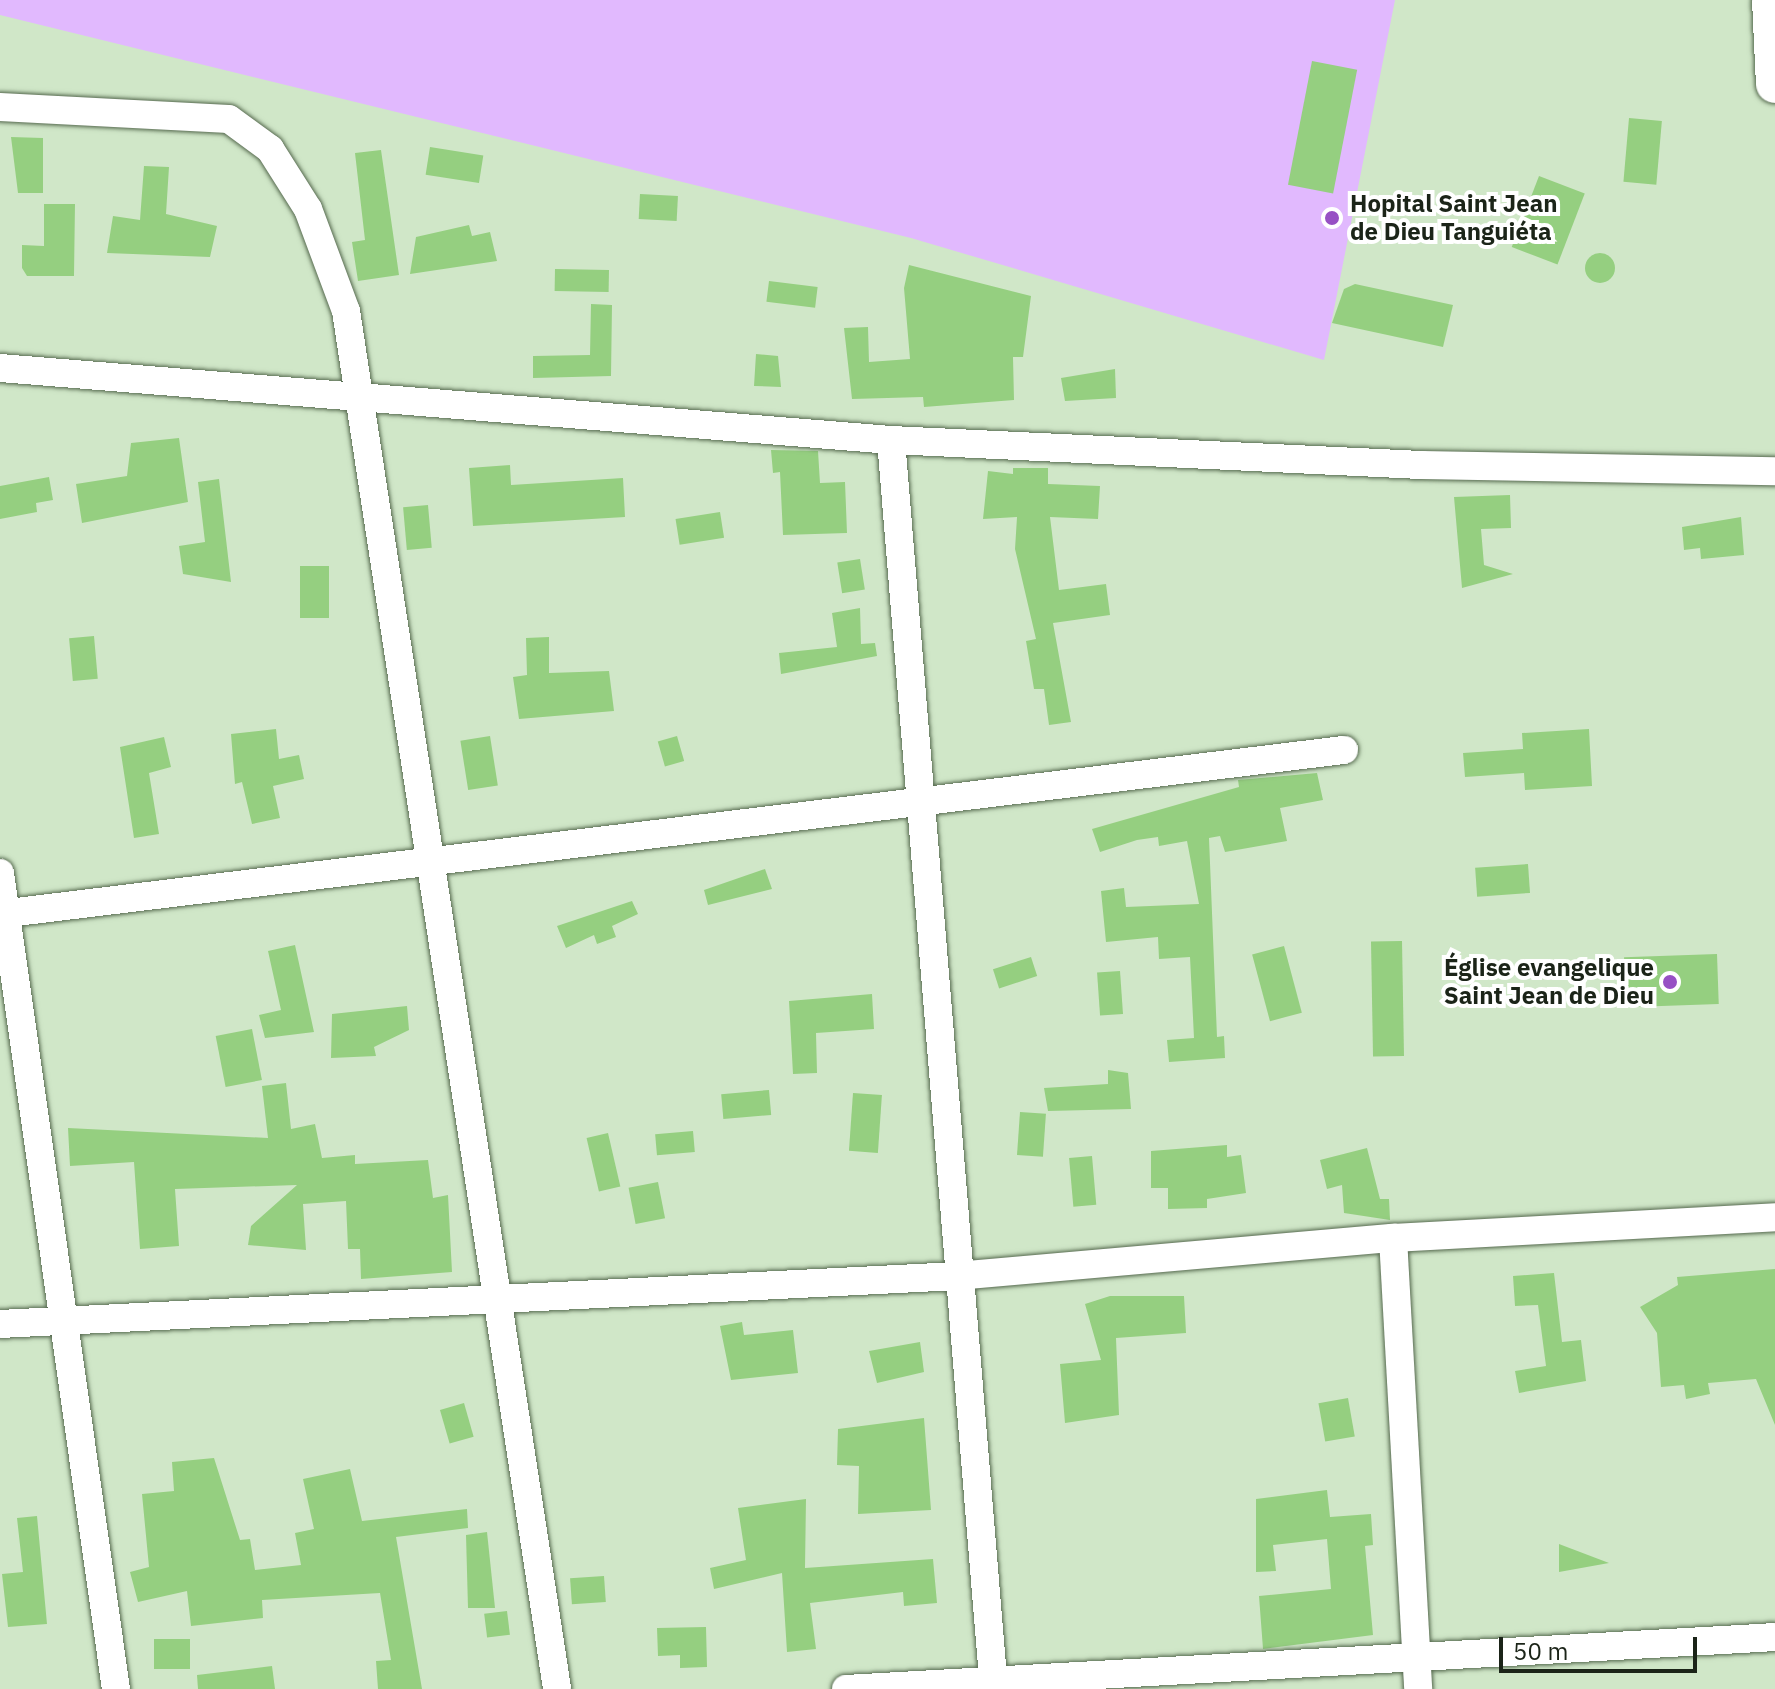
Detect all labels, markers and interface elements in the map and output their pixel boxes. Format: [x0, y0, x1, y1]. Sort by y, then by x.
place label: Hopital Saint Jean de Dieu Tanguiéta [1350, 190, 1558, 246]
marker: Hopital Saint Jean de Dieu Tanguiéta [1321, 207, 1343, 229]
place label: Église evangelique Saint Jean de Dieu [1444, 954, 1654, 1010]
marker: Église evangelique Saint Jean de Dieu [1661, 973, 1679, 991]
scale bar [1503, 1621, 1701, 1671]
text: 50 m [1513, 1635, 1568, 1667]

